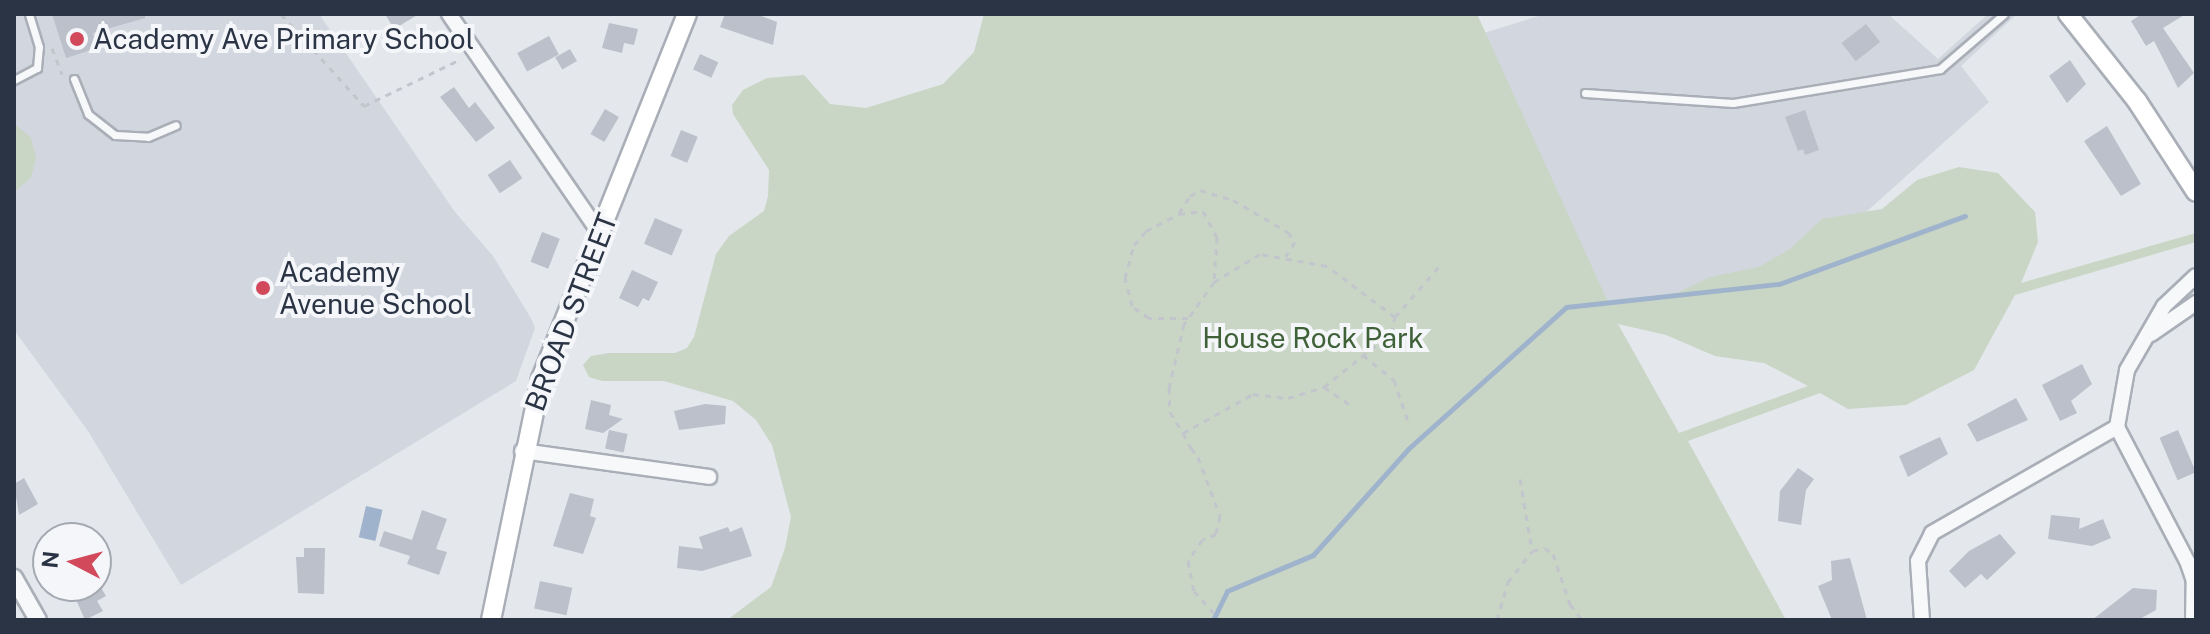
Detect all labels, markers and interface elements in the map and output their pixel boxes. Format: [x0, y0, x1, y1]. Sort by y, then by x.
place label: Academy Ave Primary School [93, 22, 475, 56]
marker: Academy Ave Primary School [68, 30, 86, 48]
street label: BROAD STREET [518, 208, 624, 416]
place label: Academy Avenue School [279, 255, 472, 321]
marker: Academy Avenue School [254, 279, 272, 297]
park label: House Rock Park [1202, 321, 1424, 355]
north arrow [32, 522, 112, 602]
text: N [36, 550, 64, 570]

